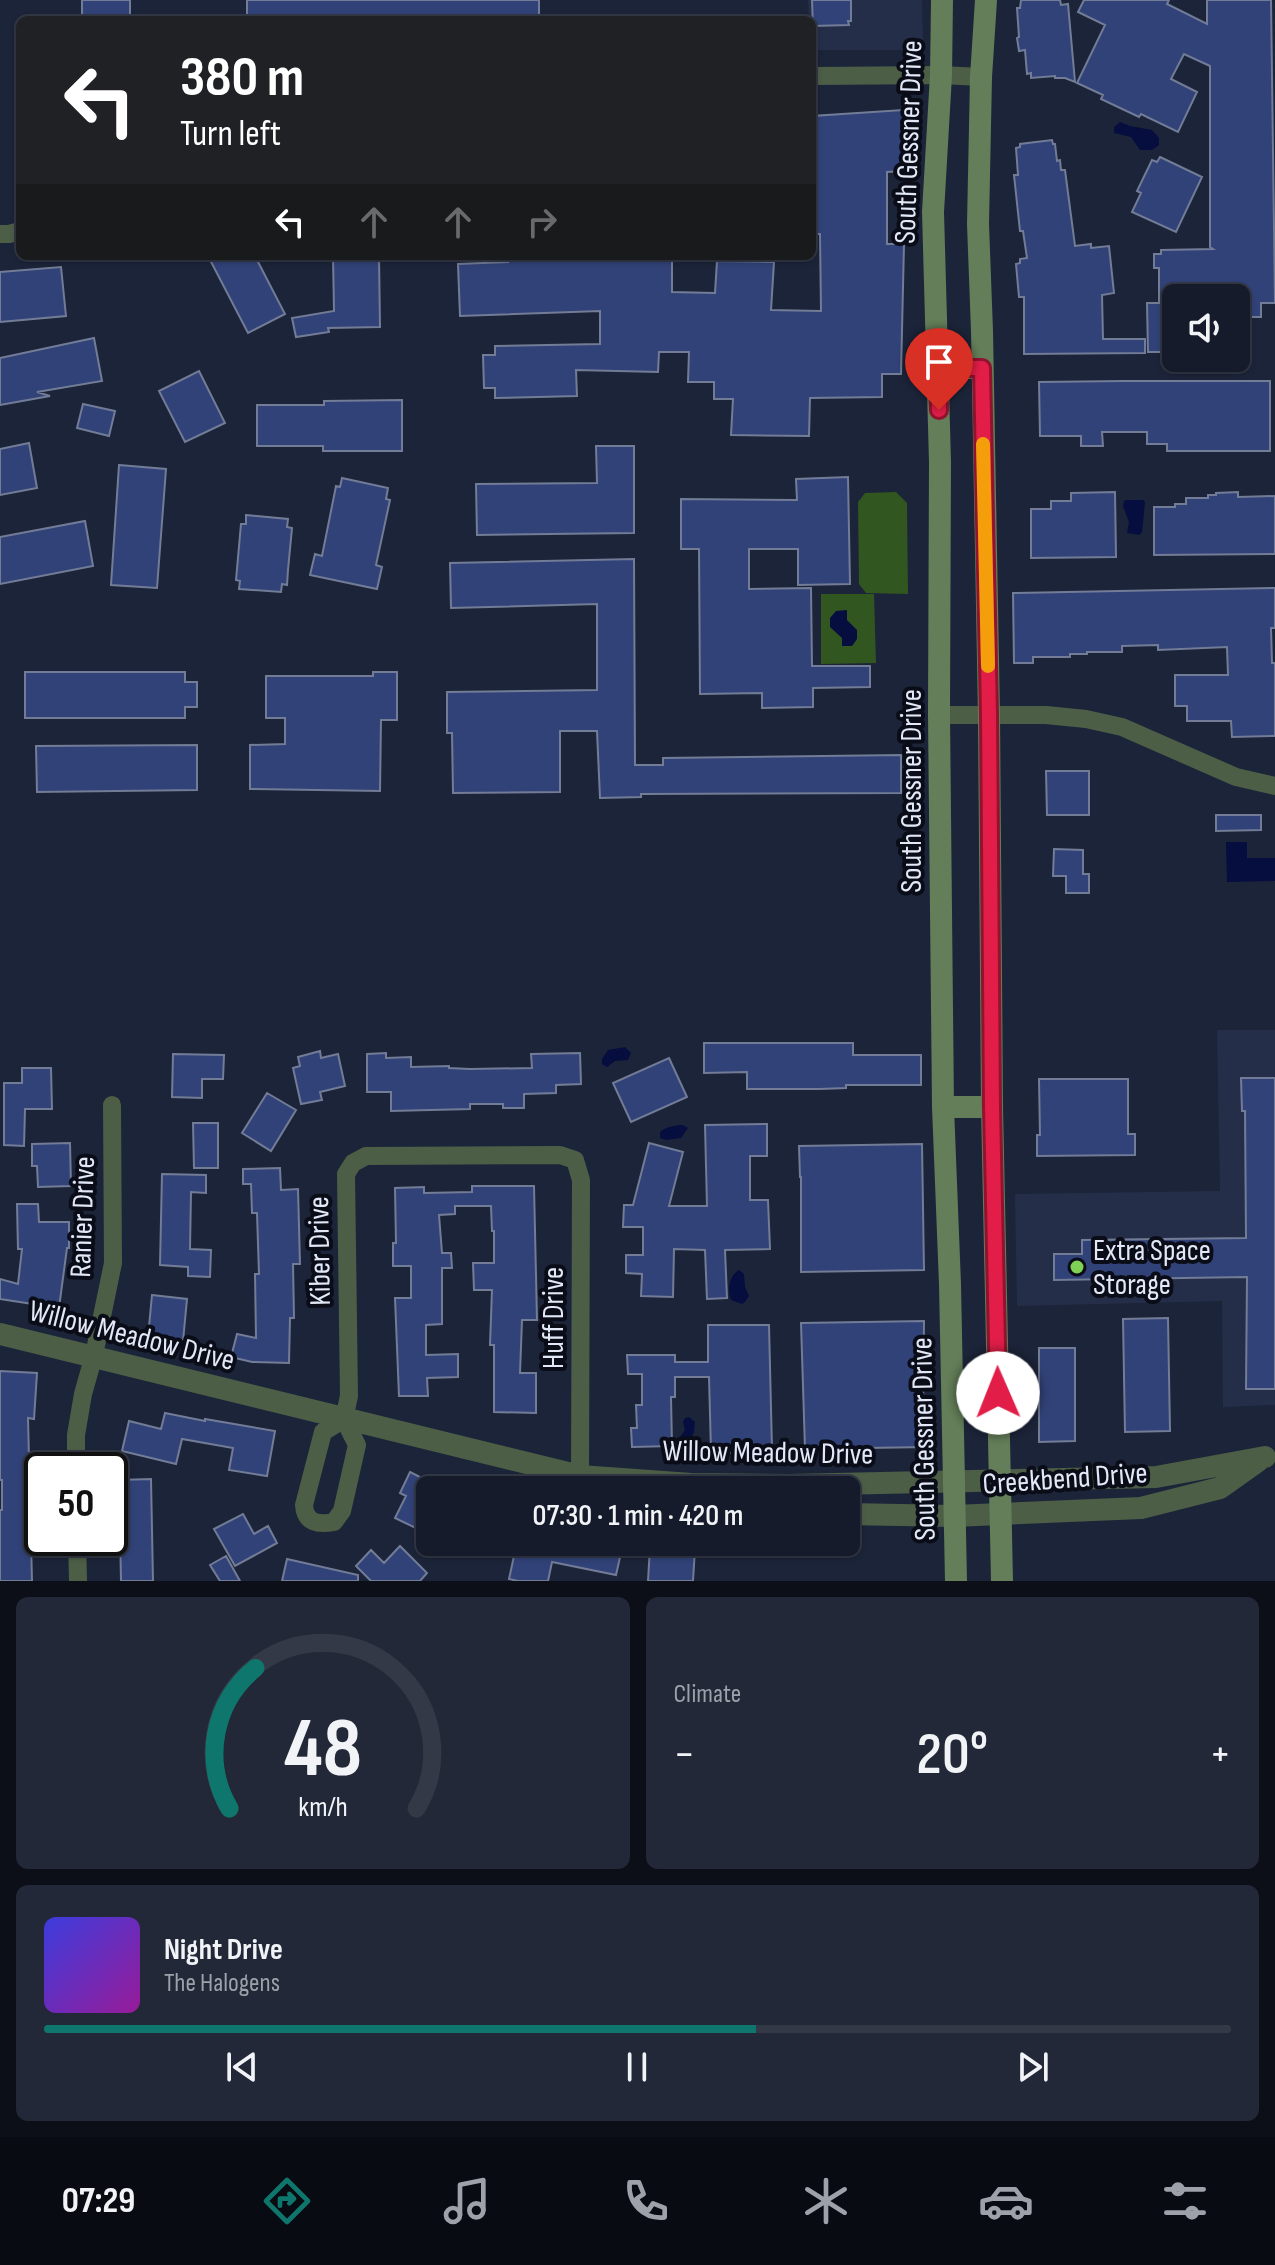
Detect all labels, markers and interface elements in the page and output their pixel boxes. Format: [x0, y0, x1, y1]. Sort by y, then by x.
street label: South Gessner Drive [887, 40, 931, 244]
text: 380 m [180, 45, 304, 112]
icon: left [48, 48, 152, 152]
text: Turn left [180, 113, 281, 156]
icon: left [268, 200, 312, 244]
icon: ahead [352, 200, 396, 244]
icon: ahead [436, 200, 480, 244]
icon: right [520, 200, 564, 244]
map controls [1162, 284, 1250, 372]
button: sound [1162, 284, 1250, 372]
pin [905, 328, 973, 410]
icon: arrive [917, 340, 961, 384]
street label: South Gessner Drive [894, 689, 930, 893]
street label: Ranier Drive [63, 1156, 103, 1278]
street label: Kiber Drive [301, 1196, 339, 1306]
place label: Extra Space Storage [1093, 1233, 1211, 1303]
marker: Extra Space Storage [1068, 1258, 1086, 1276]
street label: Huff Drive [536, 1267, 572, 1369]
street label: Willow Meadow Drive [25, 1293, 238, 1379]
street label: South Gessner Drive [904, 1337, 944, 1541]
position arrow [956, 1351, 1040, 1435]
street label: Willow Meadow Drive [662, 1433, 874, 1473]
speed limit sign: 50 [24, 1452, 128, 1556]
street label: Creekbend Drive [981, 1455, 1149, 1503]
text: 07:30 · 1 min · 420 m [533, 1498, 743, 1534]
text: Climate [674, 1679, 741, 1710]
text: 48 [284, 1700, 362, 1800]
text: 20° [916, 1719, 988, 1791]
text: − [674, 1728, 695, 1781]
text: + [1209, 1728, 1231, 1781]
text: km/h [298, 1790, 347, 1825]
text: Night Drive [164, 1932, 283, 1968]
text: The Halogens [164, 1968, 280, 1999]
icon: previous [220, 2045, 264, 2089]
icon: pause [615, 2045, 659, 2089]
icon: next [1011, 2045, 1055, 2089]
icon: directions [259, 2173, 315, 2229]
icon: music [439, 2173, 495, 2229]
icon: phone [618, 2173, 674, 2229]
icon: climate [798, 2173, 854, 2229]
icon: car [978, 2173, 1034, 2229]
icon: filters [1157, 2173, 1213, 2229]
text: 07:29 [62, 2180, 135, 2223]

